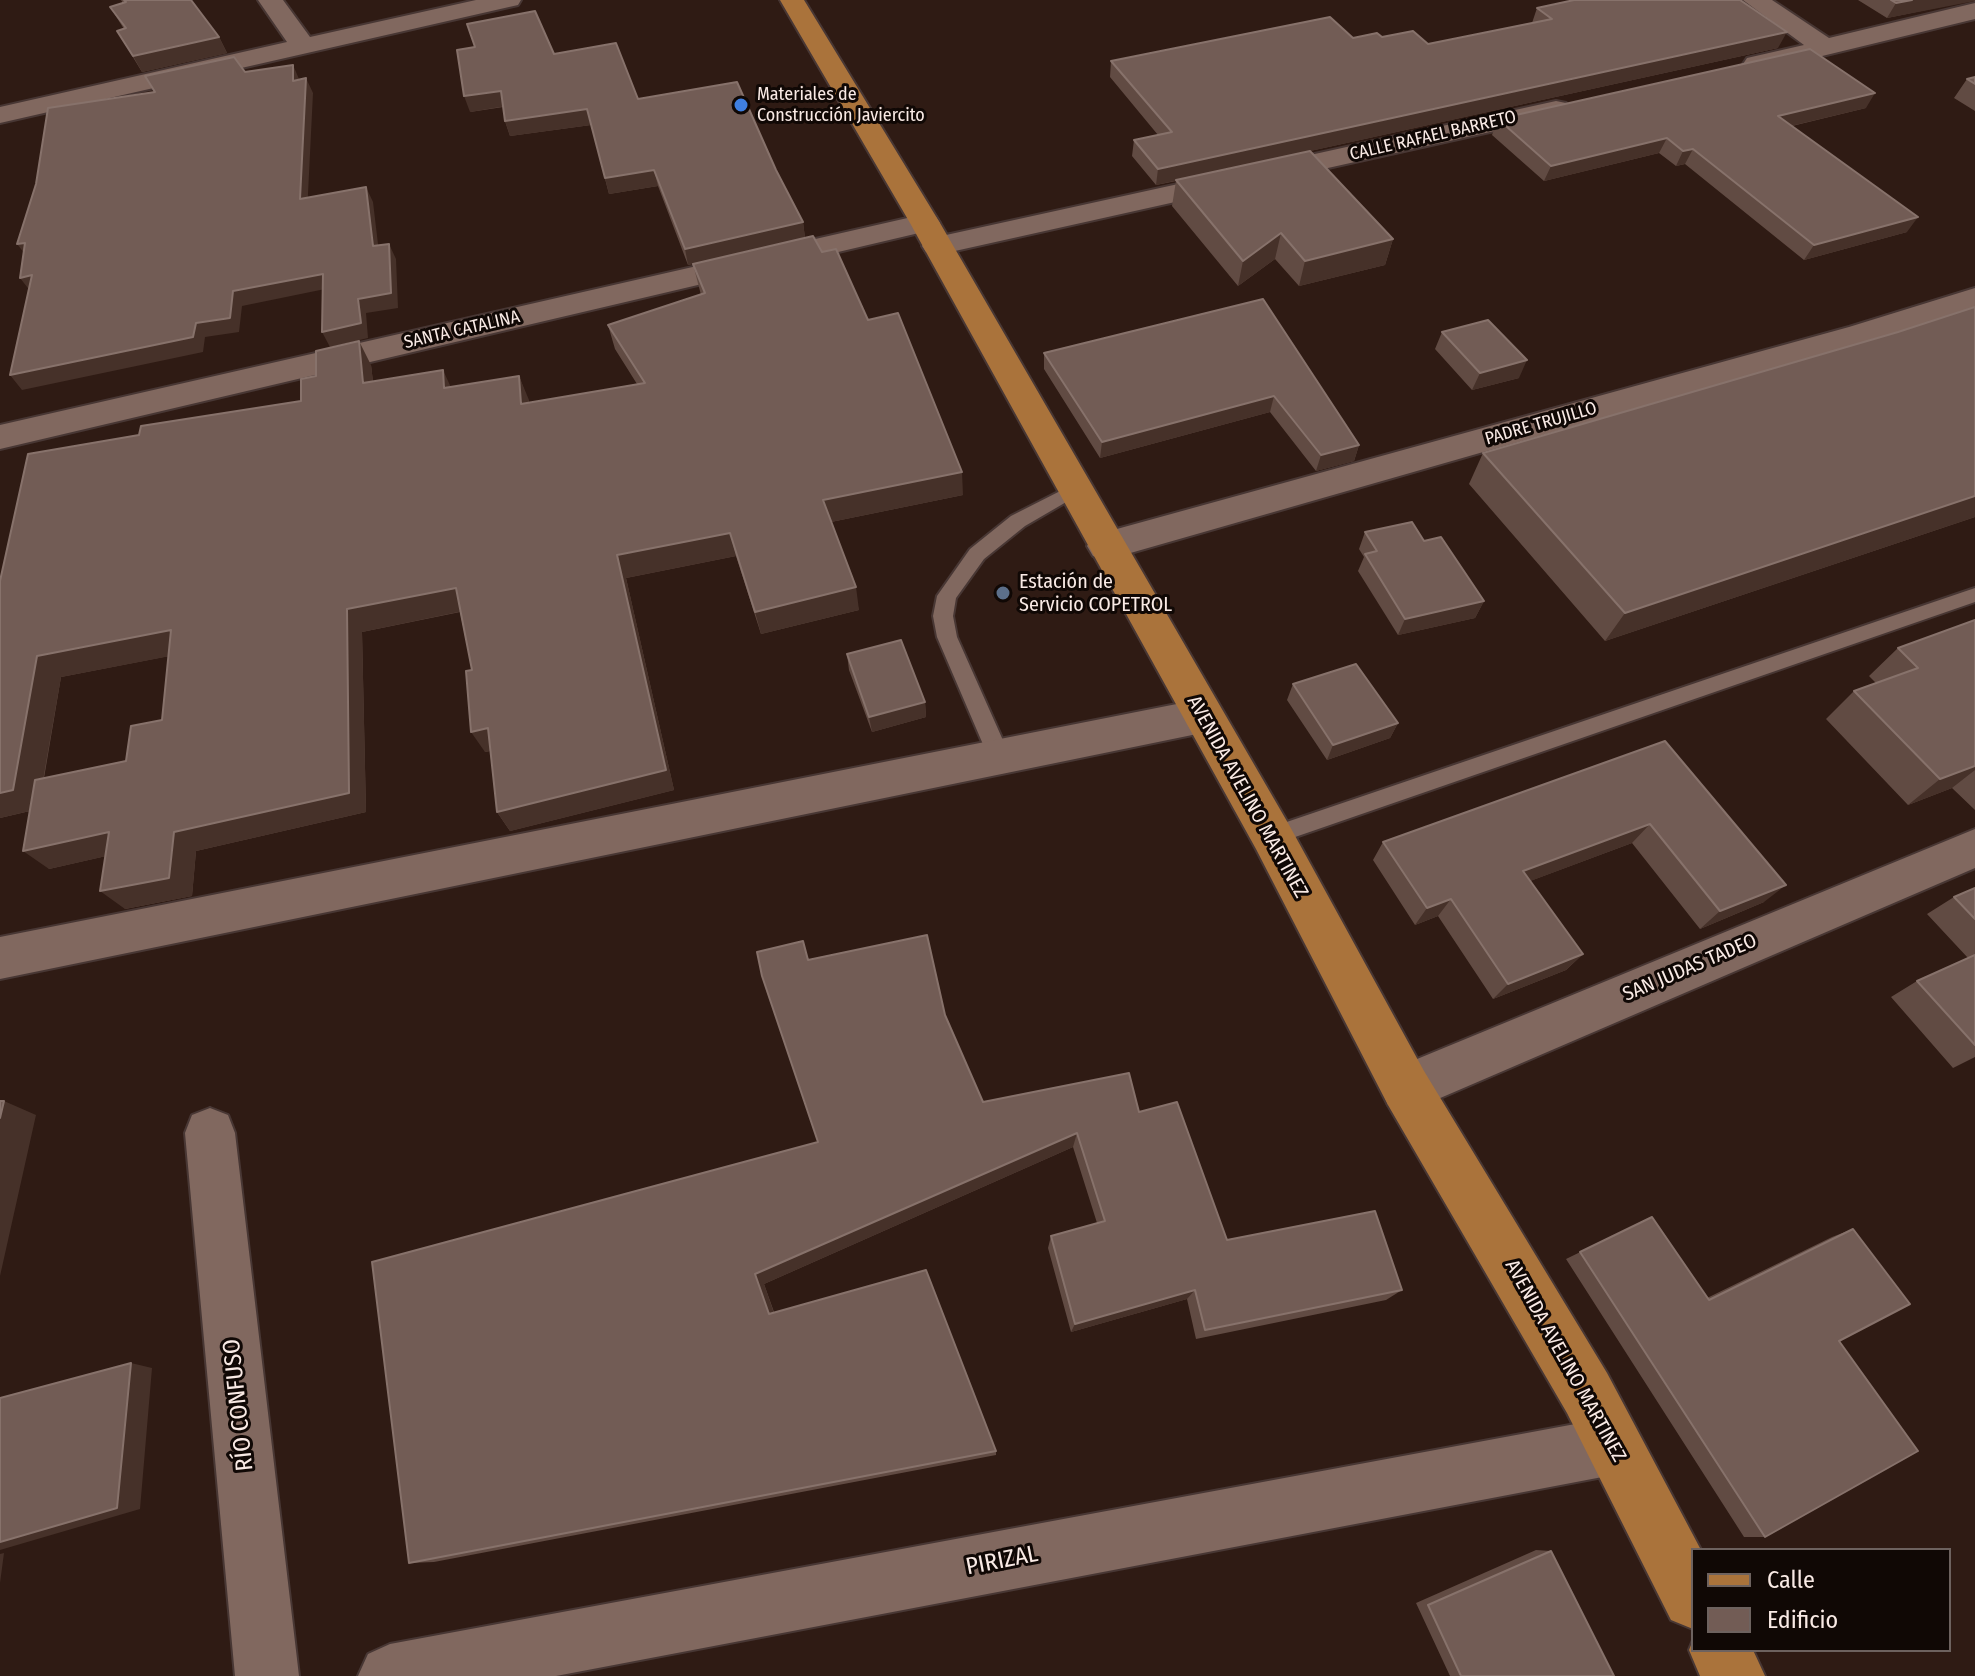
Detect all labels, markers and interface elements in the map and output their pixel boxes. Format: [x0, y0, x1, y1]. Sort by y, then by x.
place label: Materiales de Construcción Javiercito [757, 84, 925, 126]
marker: Materiales de Construcción Javiercito [732, 96, 750, 114]
street label: CALLE RAFAEL BARRETO [1348, 106, 1518, 166]
street label: SANTA CATALINA [402, 306, 522, 354]
street label: PADRE TRUJILLO [1483, 398, 1599, 450]
place label: Estación de Servicio COPETROL [1019, 570, 1172, 617]
marker: Estación de Servicio COPETROL [994, 584, 1012, 602]
street label: AVENIDA AVELINO MARTINEZ [1181, 692, 1313, 902]
street label: SAN JUDAS TADEO [1619, 929, 1761, 1007]
street label: AVENIDA AVELINO MARTINEZ [1499, 1256, 1631, 1466]
street label: RÍO CONFUSO [218, 1337, 260, 1473]
street label: PIRIZAL [964, 1540, 1040, 1582]
legend [1691, 1548, 1951, 1652]
text: Calle [1767, 1566, 1815, 1594]
text: Edificio [1767, 1606, 1838, 1634]

